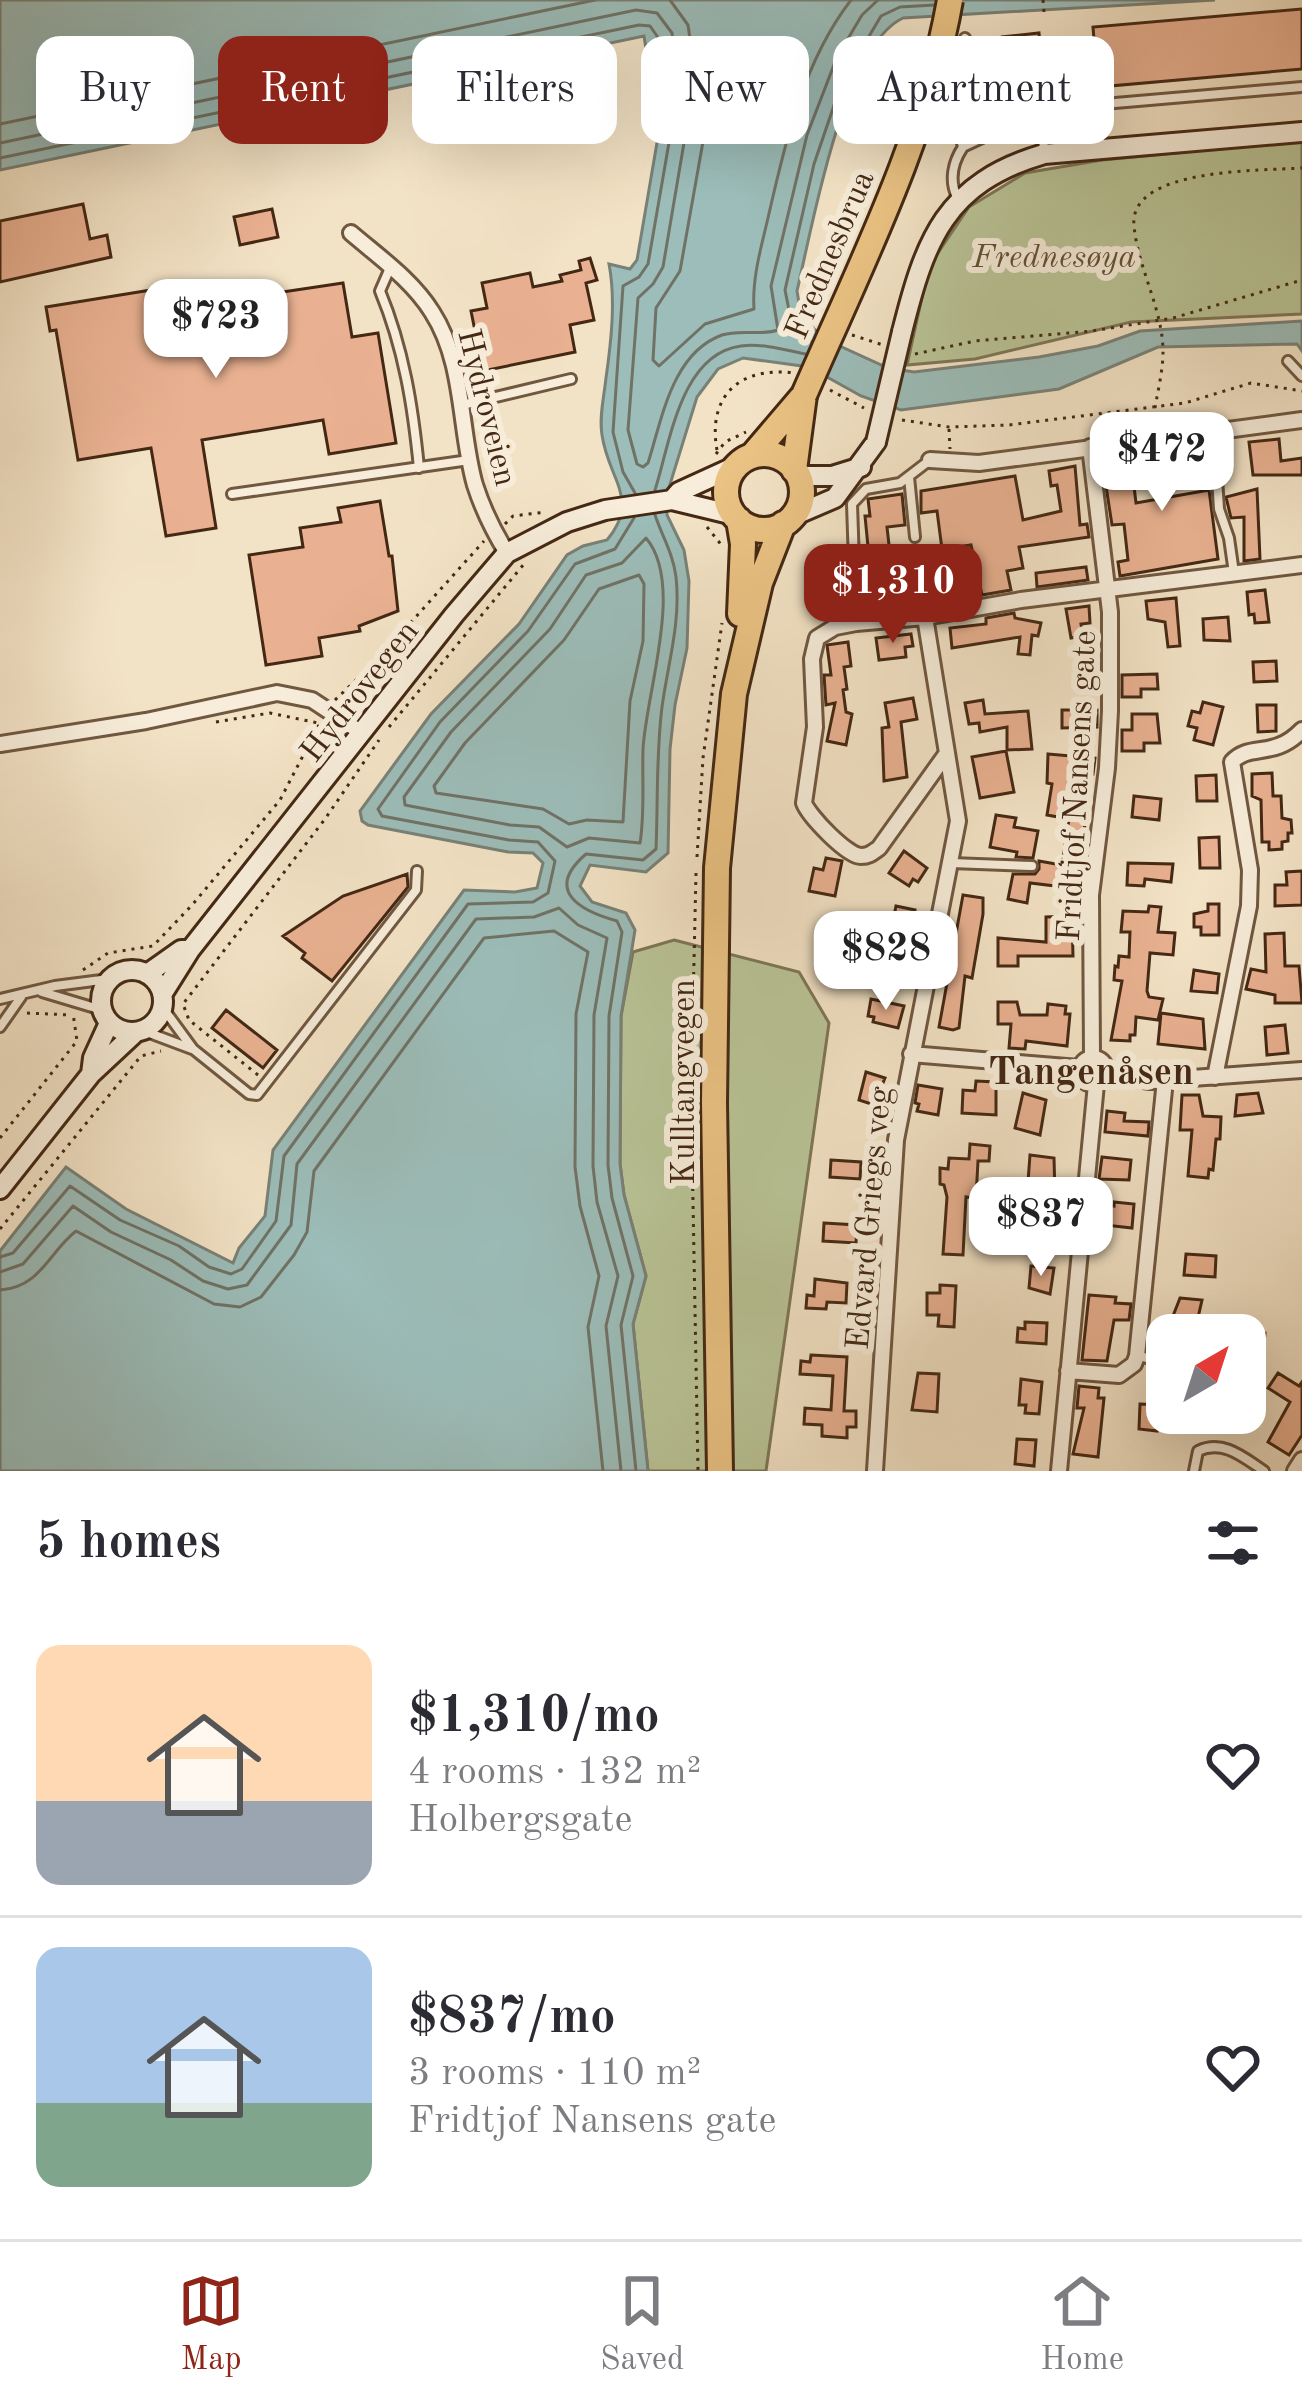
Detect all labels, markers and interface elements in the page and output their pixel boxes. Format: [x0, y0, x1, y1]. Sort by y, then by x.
chip: Buy [36, 36, 194, 144]
chip: Rent [218, 36, 388, 144]
chip: Filters [412, 36, 617, 144]
chip: New [641, 36, 809, 144]
chip: Apartment [833, 36, 1114, 144]
street label: Frednesbrua [781, 166, 882, 345]
park label: Frednesøya [971, 242, 1136, 275]
pin: $723 [145, 279, 287, 381]
text: $723 [171, 298, 261, 337]
street label: Hydroveien [450, 326, 521, 490]
pin: $472 [1091, 412, 1233, 514]
text: $472 [1117, 431, 1207, 470]
pin: $1,310 [795, 544, 991, 646]
text: $1,310 [831, 563, 955, 602]
street label: Hydrovegen [296, 615, 426, 769]
street label: Fridtjof Nansens gate [1054, 630, 1103, 943]
pin: $828 [815, 911, 957, 1013]
text: $828 [841, 930, 931, 969]
street label: Kulltangvegen [669, 979, 702, 1185]
district label: Tangenåsen [988, 1054, 1194, 1093]
street label: Edvard Griegs veg [843, 1085, 898, 1351]
pin: $837 [970, 1177, 1112, 1279]
text: $837 [996, 1196, 1086, 1235]
north arrow [1146, 1314, 1266, 1434]
map controls [1146, 1314, 1266, 1434]
icon: filters [1200, 1510, 1266, 1576]
text: 5 homes [36, 1518, 221, 1569]
text: $1,310/mo [408, 1692, 660, 1743]
icon: home [132, 1693, 276, 1837]
icon: heart [1200, 1732, 1266, 1798]
text: 4 rooms · 132 m² [408, 1753, 701, 1792]
text: Holbergsgate [408, 1801, 632, 1840]
text: $837/mo [408, 1993, 616, 2044]
icon: home [132, 1995, 276, 2139]
icon: heart [1200, 2034, 1266, 2100]
text: 3 rooms · 110 m² [408, 2054, 701, 2093]
text: Fridtjof Nansens gate [408, 2102, 777, 2141]
tab: Map [178, 2268, 244, 2381]
tab: Saved [600, 2268, 684, 2381]
tab: Home [1040, 2268, 1124, 2381]

